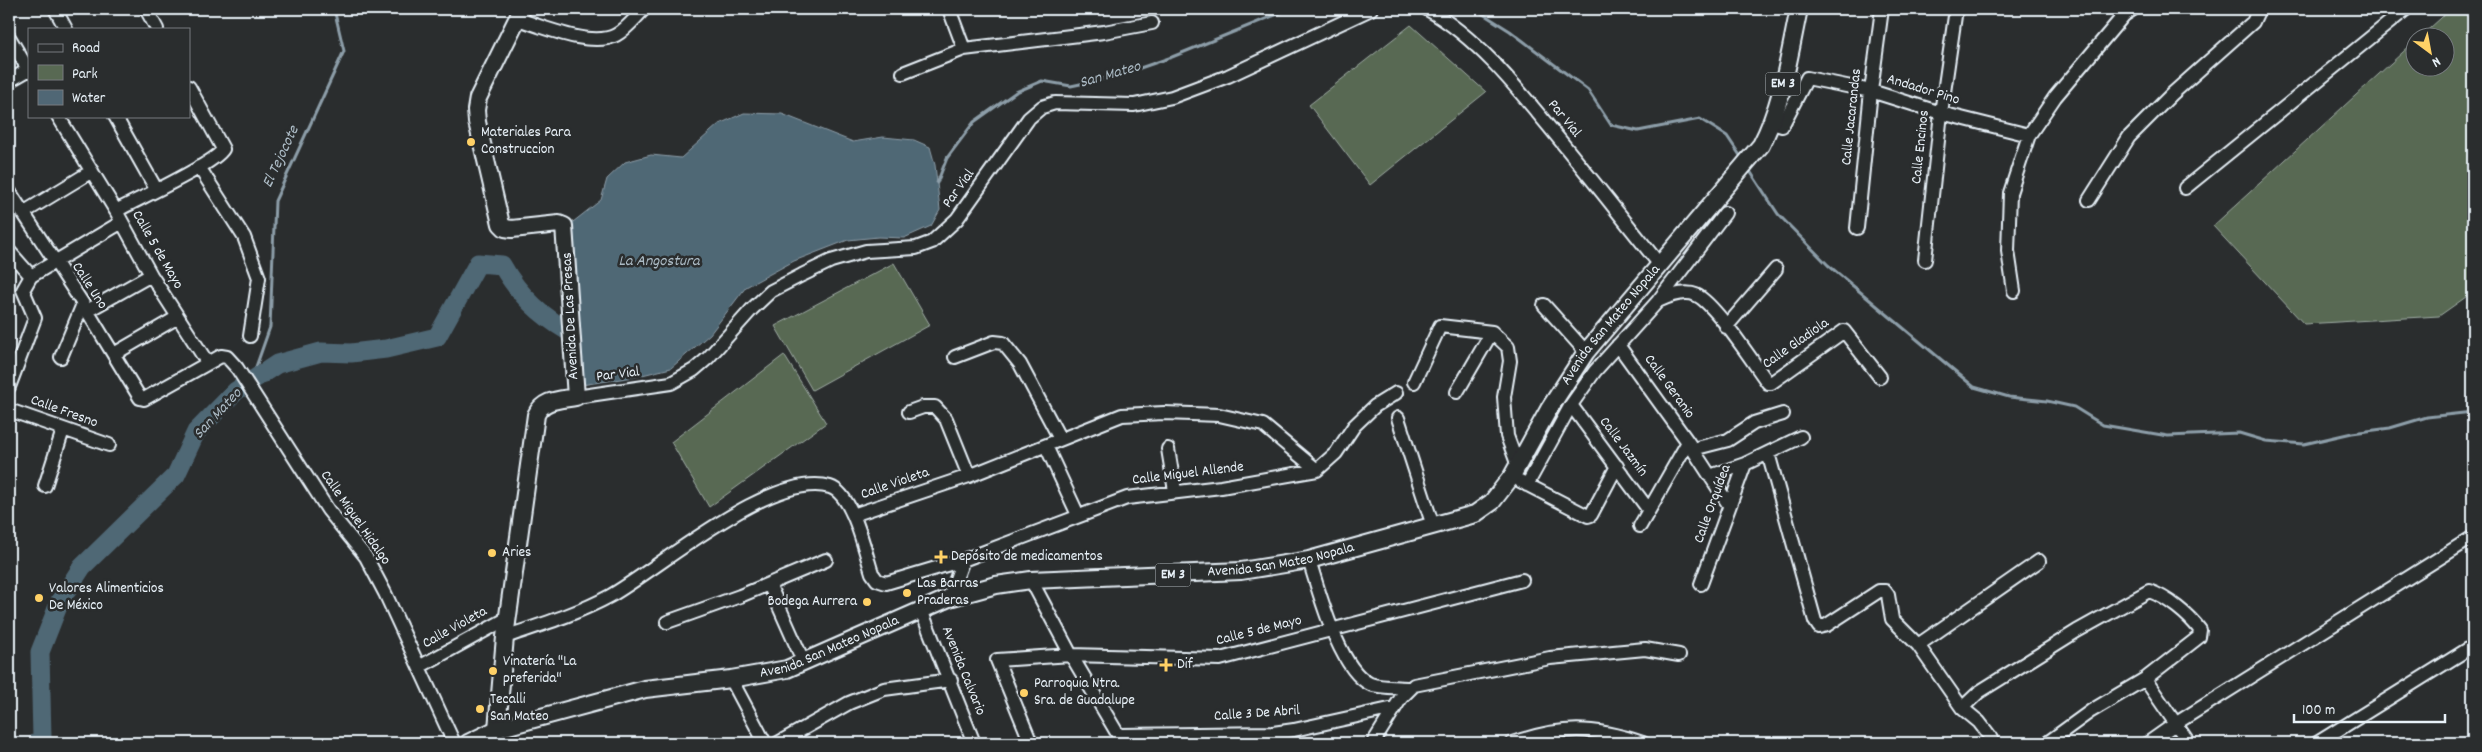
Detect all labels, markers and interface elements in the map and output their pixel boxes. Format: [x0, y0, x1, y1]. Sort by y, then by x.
legend [28, 28, 190, 118]
north arrow [2404, 28, 2454, 78]
text: Road [72, 38, 100, 60]
text: N [2428, 51, 2444, 72]
water label: San Mateo [1077, 55, 1144, 95]
text: Park [72, 64, 98, 86]
street label: Calle Jacarandas [1836, 68, 1868, 166]
street label: Andador Pino [1884, 69, 1962, 112]
road number: EM 3 [1766, 72, 1800, 96]
text: Water [72, 88, 106, 110]
street label: Par Vial [1542, 95, 1586, 143]
street label: Calle Encinos [1906, 109, 1936, 185]
water label: El Tejocote [257, 121, 306, 192]
place label: Materiales Para Construccion [481, 122, 572, 161]
marker: Materiales Para Construccion [465, 136, 477, 148]
street label: Par Vial [937, 165, 981, 213]
street label: Calle 5 de Mayo [126, 207, 189, 294]
water label: La Angostura [619, 250, 701, 273]
street label: Avenida De Las Presas [557, 252, 585, 380]
street label: Calle Uno [65, 258, 113, 314]
street label: Avenida San Mateo Nopala [1556, 259, 1667, 390]
street label: Calle Gladiola [1758, 312, 1835, 375]
street label: Calle Geranio [1638, 350, 1700, 424]
street label: Par Vial [595, 361, 641, 389]
water label: San Mateo [188, 383, 248, 445]
street label: Calle Fresno [27, 390, 101, 434]
street label: Calle Jazmín [1593, 413, 1653, 482]
street label: Calle Miguel Allende [1131, 456, 1245, 492]
street label: Calle Orquídea [1689, 461, 1738, 546]
street label: Calle Violeta [858, 462, 933, 506]
street label: Calle Miguel Hidalgo [314, 466, 396, 570]
street label: Avenida San Mateo Nopala [1207, 537, 1358, 583]
place label: Aries [502, 542, 531, 564]
place label: Depósito de medicamentos [951, 546, 1103, 568]
marker: Aries [486, 547, 498, 559]
marker: Depósito de medicamentos [935, 551, 947, 563]
road number: EM 3 [1156, 564, 1190, 586]
place label: Las Barras Praderas [917, 573, 979, 612]
place label: Valores Alimenticios De México [49, 578, 164, 617]
marker: Las Barras Praderas [901, 587, 913, 599]
place label: Bodega Aurrera [768, 591, 858, 613]
marker: Valores Alimenticios De México [33, 592, 45, 604]
marker: Bodega Aurrera [861, 596, 873, 608]
street label: Calle Violeta [419, 601, 492, 655]
street label: Avenida San Mateo Nopala [758, 610, 904, 685]
street label: Calle 5 de Mayo [1214, 610, 1304, 652]
street label: Avenida Calvario [935, 623, 991, 719]
place label: Vinatería "La preferida" [503, 651, 577, 690]
place label: Dif [1177, 654, 1193, 676]
marker: Dif [1159, 658, 1173, 672]
marker: Vinatería "La preferida" [487, 665, 499, 677]
place label: Parroquia Ntra. Sra. de Guadalupe [1034, 673, 1135, 712]
marker: Parroquia Ntra. Sra. de Guadalupe [1018, 687, 1030, 699]
place label: Tecalli San Mateo [490, 689, 549, 728]
scale bar [2294, 692, 2446, 724]
street label: Calle 3 De Abril [1213, 700, 1301, 728]
text: 100 m [2302, 700, 2335, 722]
marker: Tecalli San Mateo [474, 703, 486, 715]

